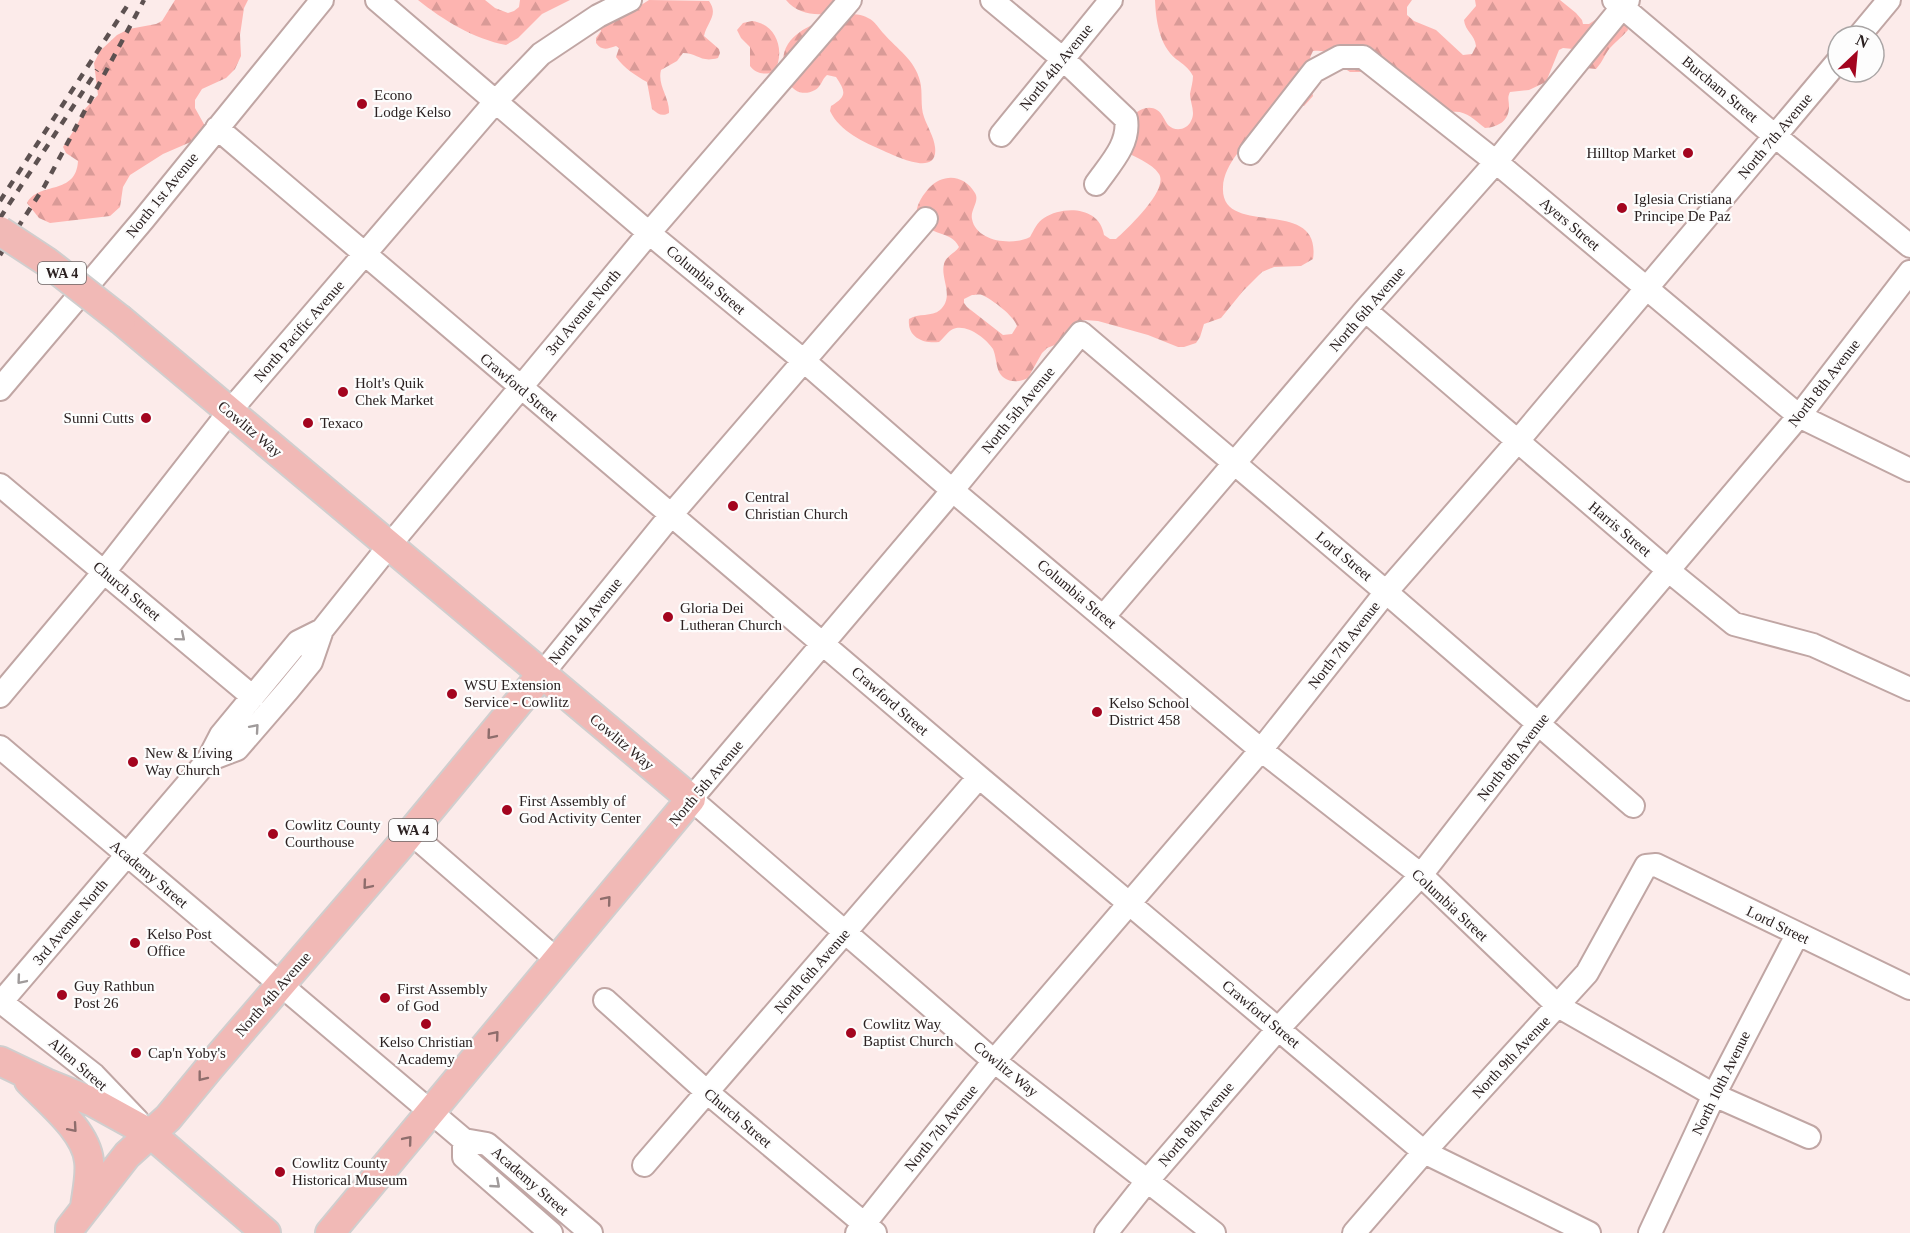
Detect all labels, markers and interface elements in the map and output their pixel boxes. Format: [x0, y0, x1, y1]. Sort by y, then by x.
street label: North 4th Avenue [1016, 20, 1096, 113]
north arrow [1826, 24, 1886, 84]
text: N [1853, 31, 1872, 51]
street label: Burcham Street [1679, 53, 1762, 126]
place label: Econo Lodge Kelso [374, 87, 451, 120]
street label: North 7th Avenue [1735, 90, 1816, 182]
marker: Econo Lodge Kelso [355, 97, 369, 111]
place label: Hilltop Market [1586, 145, 1677, 161]
marker: Hilltop Market [1681, 146, 1695, 160]
street label: North 1st Avenue [123, 149, 201, 241]
place label: Iglesia Cristiana Principe De Paz [1634, 191, 1732, 224]
street label: Ayers Street [1537, 194, 1604, 254]
marker: Iglesia Cristiana Principe De Paz [1615, 201, 1629, 215]
street label: Columbia Street [663, 242, 749, 318]
road number: WA 4 [38, 262, 86, 284]
street label: North 6th Avenue [1326, 263, 1408, 354]
street label: 3rd Avenue North [542, 265, 624, 358]
street label: North Pacific Avenue [251, 277, 348, 385]
street label: North 8th Avenue [1785, 336, 1863, 430]
street label: Crawford Street [477, 350, 562, 425]
street label: North 5th Avenue [978, 363, 1058, 456]
place label: Holt's Quik Chek Market [355, 375, 435, 408]
marker: Holt's Quik Chek Market [336, 385, 350, 399]
street label: Cowlitz Way [215, 398, 285, 461]
place label: Sunni Cutts [64, 410, 134, 426]
marker: Sunni Cutts [139, 411, 153, 425]
place label: Texaco [320, 415, 363, 431]
marker: Texaco [301, 416, 315, 430]
place label: Central Christian Church [745, 489, 848, 522]
street label: Harris Street [1586, 498, 1655, 560]
marker: Central Christian Church [726, 499, 740, 513]
street label: Lord Street [1313, 528, 1376, 584]
street label: Columbia Street [1034, 556, 1120, 632]
street label: Church Street [90, 558, 165, 624]
street label: North 4th Avenue [545, 574, 625, 667]
street label: North 7th Avenue [1305, 598, 1383, 692]
place label: Gloria Dei Lutheran Church [680, 600, 783, 633]
marker: Gloria Dei Lutheran Church [661, 610, 675, 624]
one-way arrow [174, 630, 185, 641]
street label: Crawford Street [848, 663, 932, 739]
place label: WSU Extension Service - Cowlitz [464, 677, 569, 710]
marker: WSU Extension Service - Cowlitz [445, 687, 459, 701]
place label: Kelso School District 458 [1109, 695, 1189, 728]
marker: Kelso School District 458 [1090, 705, 1104, 719]
street label: North 8th Avenue [1474, 710, 1552, 804]
street label: Cowlitz Way [587, 711, 657, 774]
one-way arrow [248, 724, 259, 735]
one-way arrow [488, 728, 499, 739]
street label: North 5th Avenue [666, 737, 747, 829]
place label: New & Living Way Church [145, 745, 233, 778]
marker: New & Living Way Church [126, 755, 140, 769]
place label: First Assembly of God Activity Center [519, 793, 641, 826]
marker: First Assembly of God Activity Center [500, 803, 514, 817]
place label: Cowlitz County Courthouse [285, 817, 381, 850]
road number: WA 4 [389, 819, 437, 841]
marker: Cowlitz County Courthouse [266, 827, 280, 841]
street label: Academy Street [107, 837, 192, 912]
street label: Columbia Street [1409, 866, 1492, 945]
street label: 3rd Avenue North [29, 875, 111, 968]
one-way arrow [363, 878, 374, 889]
one-way arrow [600, 896, 611, 907]
street label: Lord Street [1744, 903, 1813, 947]
street label: North 6th Avenue [771, 925, 853, 1016]
place label: Kelso Post Office [147, 926, 212, 959]
marker: Kelso Post Office [128, 936, 142, 950]
street label: North 4th Avenue [232, 948, 314, 1039]
one-way arrow [17, 973, 28, 984]
street label: Crawford Street [1219, 977, 1304, 1052]
place label: Guy Rathbun Post 26 [74, 978, 155, 1011]
place label: First Assembly of God [397, 981, 488, 1014]
marker: Guy Rathbun Post 26 [55, 988, 69, 1002]
marker: First Assembly of God [378, 991, 392, 1005]
street label: North 9th Avenue [1469, 1012, 1553, 1101]
place label: Cowlitz Way Baptist Church [863, 1016, 954, 1049]
marker: Kelso Christian Academy [419, 1017, 433, 1031]
marker: Cowlitz Way Baptist Church [844, 1026, 858, 1040]
street label: North 10th Avenue [1689, 1028, 1753, 1138]
one-way arrow [488, 1031, 499, 1042]
street label: Allen Street [46, 1034, 111, 1094]
place label: Kelso Christian Academy [379, 1034, 473, 1067]
street label: Cowlitz Way [971, 1038, 1042, 1100]
place label: Cap'n Yoby's [148, 1045, 226, 1061]
marker: Cap'n Yoby's [129, 1046, 143, 1060]
one-way arrow [199, 1070, 210, 1081]
street label: North 8th Avenue [1155, 1078, 1237, 1169]
street label: North 7th Avenue [901, 1081, 981, 1174]
street label: Church Street [701, 1085, 776, 1151]
one-way arrow [66, 1121, 77, 1132]
one-way arrow [401, 1136, 412, 1147]
street label: Academy Street [488, 1143, 572, 1219]
place label: Cowlitz County Historical Museum [292, 1155, 408, 1188]
marker: Cowlitz County Historical Museum [273, 1165, 287, 1179]
one-way arrow [489, 1177, 500, 1188]

